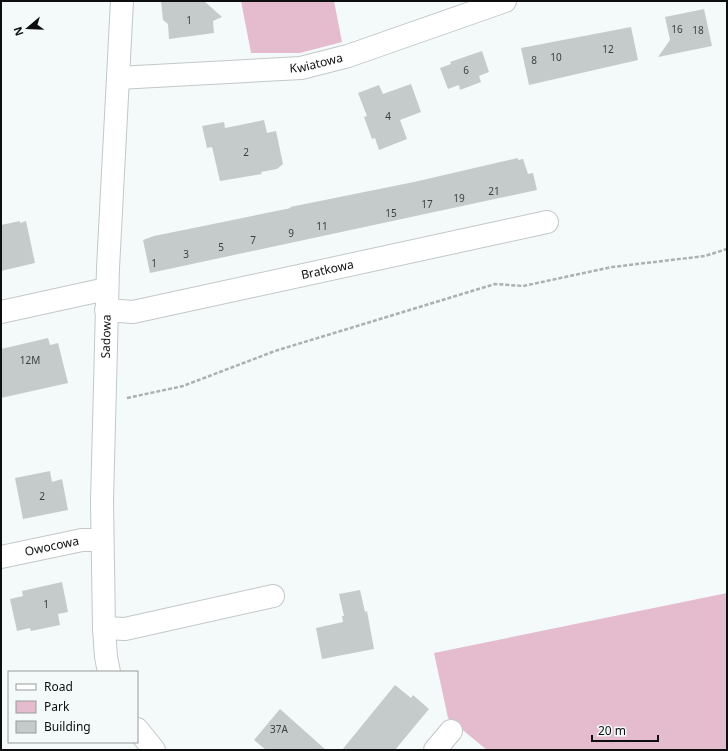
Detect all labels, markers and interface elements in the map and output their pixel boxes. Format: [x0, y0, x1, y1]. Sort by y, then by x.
north arrow [8, 8, 48, 48]
house number: 1 [186, 13, 192, 27]
house number: 16 [671, 22, 683, 36]
house number: 18 [692, 23, 704, 37]
text: N [10, 25, 27, 38]
house number: 12 [602, 42, 614, 56]
street label: Kwiatowa [289, 49, 345, 77]
house number: 10 [550, 50, 562, 64]
house number: 8 [531, 53, 537, 67]
house number: 6 [463, 63, 469, 77]
house number: 4 [385, 109, 391, 123]
house number: 2 [243, 145, 249, 159]
house number: 21 [488, 184, 500, 198]
house number: 19 [453, 191, 465, 205]
house number: 17 [421, 197, 433, 211]
house number: 15 [385, 206, 397, 220]
house number: 11 [316, 219, 328, 233]
house number: 9 [288, 226, 294, 240]
house number: 7 [250, 233, 256, 247]
house number: 5 [218, 240, 224, 254]
house number: 3 [183, 247, 189, 261]
street label: Bratkowa [299, 255, 355, 283]
house number: 1 [151, 256, 157, 270]
street label: Sadowa [97, 314, 115, 359]
house number: 12M [20, 353, 40, 367]
house number: 2 [39, 489, 45, 503]
street label: Owocowa [23, 532, 80, 560]
house number: 1 [43, 597, 49, 611]
legend [8, 671, 138, 743]
text: Road [44, 678, 73, 695]
text: Park [44, 698, 70, 715]
scale bar [592, 717, 658, 743]
text: Building [44, 718, 91, 735]
house number: 37A [270, 722, 289, 736]
text: 20 m [598, 722, 626, 739]

